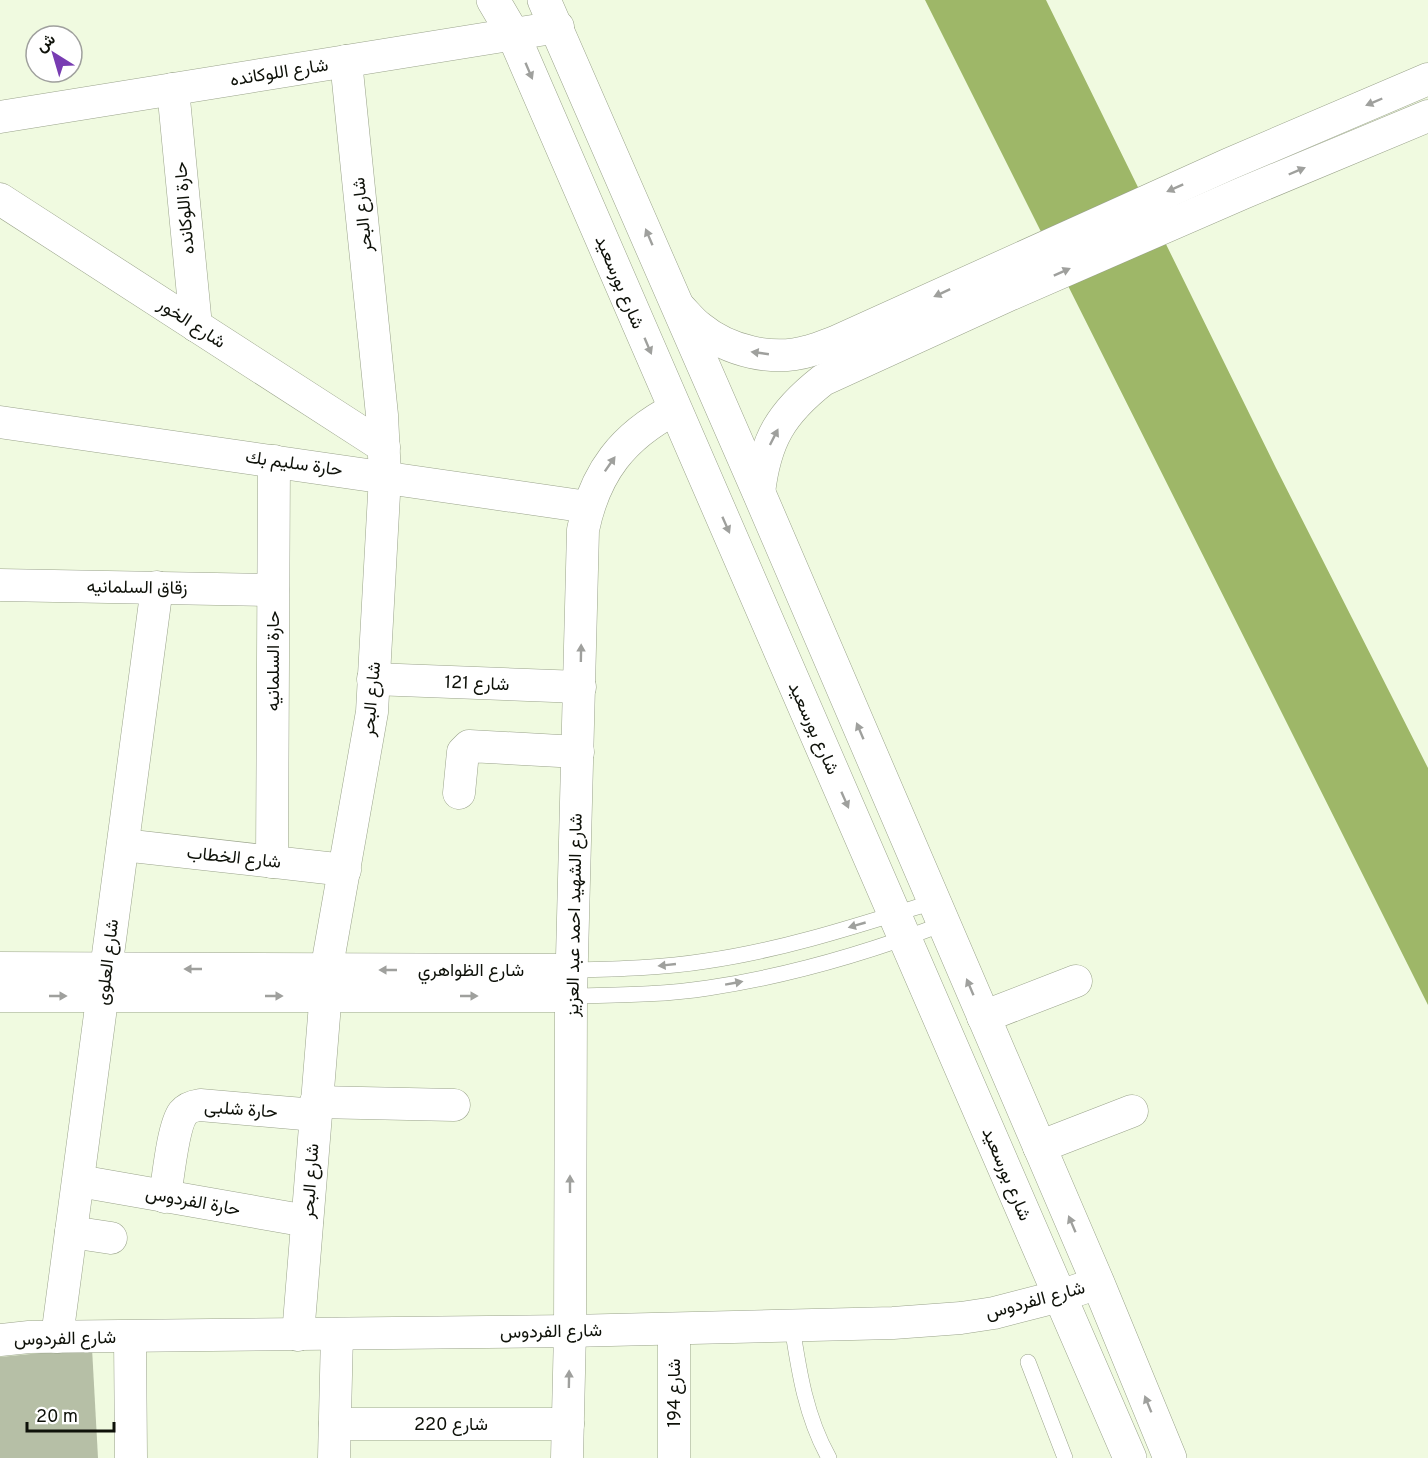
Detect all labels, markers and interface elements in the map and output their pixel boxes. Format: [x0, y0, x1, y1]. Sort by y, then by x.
north arrow [24, 24, 84, 84]
text: ش [32, 30, 60, 57]
street label: شارع اللوكانده [228, 54, 330, 93]
one-way arrow [524, 63, 533, 80]
one-way arrow [1365, 97, 1383, 107]
street label: حارة اللوكانده [170, 161, 201, 255]
one-way arrow [1288, 166, 1306, 175]
street label: شارع البحر [348, 176, 379, 254]
one-way arrow [1167, 183, 1184, 192]
one-way arrow [644, 228, 653, 246]
street label: شارع بورسعيد [589, 232, 649, 333]
one-way arrow [1054, 267, 1072, 277]
one-way arrow [933, 288, 950, 297]
street label: شارع الخور [152, 293, 229, 355]
one-way arrow [643, 338, 653, 356]
one-way arrow [750, 348, 769, 358]
one-way arrow [769, 428, 779, 445]
street label: حارة سليم بك [244, 446, 344, 483]
one-way arrow [604, 456, 616, 472]
one-way arrow [721, 517, 730, 534]
street label: زقاق السلمانيه [86, 576, 188, 601]
street label: حارة السلمانيه [263, 611, 286, 711]
one-way arrow [576, 643, 586, 662]
street label: شارع البحر [358, 661, 387, 739]
street label: شارع 121 [444, 672, 510, 697]
street label: شارع بورسعيد [782, 679, 843, 779]
one-way arrow [855, 722, 864, 740]
one-way arrow [841, 792, 850, 809]
street label: شارع الشهيد احمد عبد العزيز [562, 813, 589, 1018]
street label: شارع الخطاب [186, 842, 282, 875]
street label: شارع العلوى [92, 918, 125, 1007]
one-way arrow [848, 920, 866, 930]
street label: شارع الظواهري [418, 960, 524, 985]
one-way arrow [657, 960, 676, 970]
one-way arrow [184, 964, 203, 974]
one-way arrow [379, 965, 398, 975]
one-way arrow [965, 978, 975, 996]
one-way arrow [724, 979, 743, 988]
one-way arrow [49, 991, 68, 1001]
one-way arrow [265, 991, 284, 1001]
one-way arrow [460, 991, 479, 1001]
street label: حارة شلبى [203, 1096, 278, 1125]
street label: شارع بورسعيد [976, 1124, 1036, 1225]
street label: شارع البحر [297, 1143, 326, 1220]
one-way arrow [565, 1174, 575, 1193]
street label: حارة الفردوس [144, 1183, 242, 1222]
one-way arrow [1067, 1215, 1077, 1233]
street label: شارع الفردوس [983, 1277, 1088, 1326]
street label: شارع الفردوس [500, 1320, 602, 1345]
street label: شارع الفردوس [14, 1327, 116, 1352]
street label: شارع 194 [664, 1358, 687, 1428]
one-way arrow [564, 1369, 574, 1388]
scale bar [27, 1395, 114, 1433]
one-way arrow [1143, 1395, 1152, 1413]
text: 20 m [36, 1406, 78, 1429]
street label: شارع 220 [414, 1414, 488, 1437]

